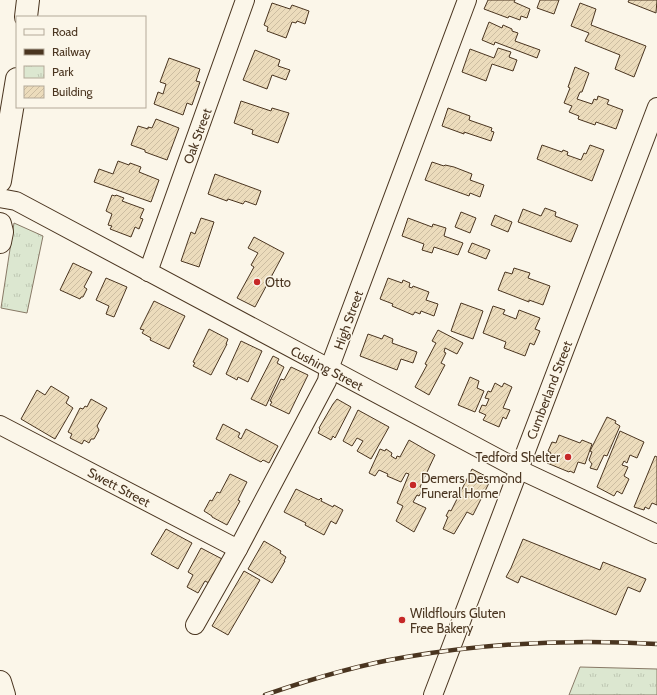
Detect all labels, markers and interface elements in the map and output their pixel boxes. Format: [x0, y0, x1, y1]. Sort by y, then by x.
legend [16, 16, 146, 108]
text: Road [52, 24, 78, 39]
text: Railway [52, 44, 90, 59]
text: Park [52, 64, 74, 79]
text: Building [52, 84, 94, 99]
street label: Oak Street [180, 105, 215, 166]
place label: Otto [265, 274, 291, 290]
marker: Otto [252, 277, 262, 287]
street label: High Street [330, 288, 366, 352]
street label: Cumberland Street [523, 338, 575, 441]
street label: Cushing Street [288, 342, 367, 394]
place label: Tedford Shelter [476, 449, 561, 465]
marker: Tedford Shelter [563, 452, 573, 462]
street label: Swett Street [85, 464, 154, 510]
place label: Demers Desmond Funeral Home [421, 470, 522, 501]
marker: Demers Desmond Funeral Home [408, 480, 418, 490]
place label: Wildflours Gluten Free Bakery [410, 605, 506, 636]
marker: Wildflours Gluten Free Bakery [397, 615, 407, 625]

